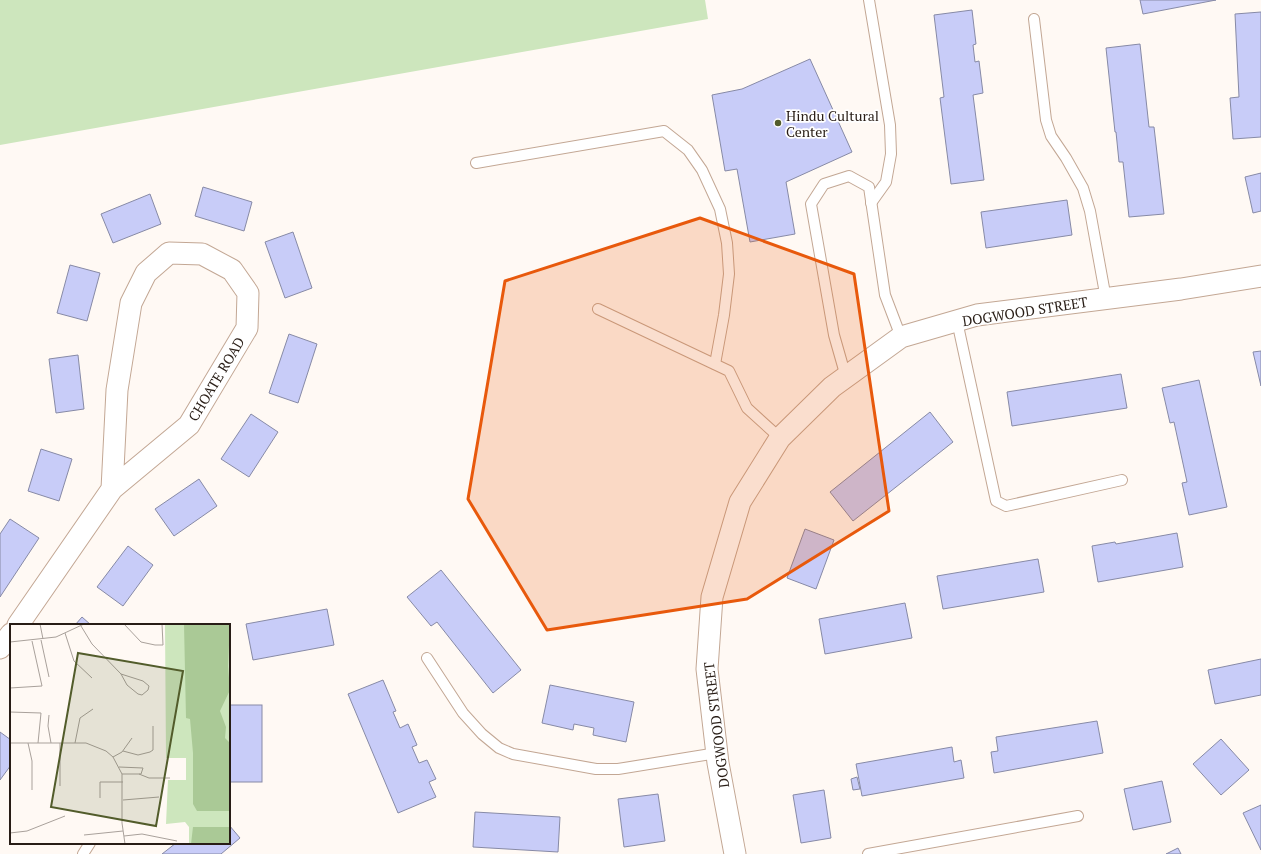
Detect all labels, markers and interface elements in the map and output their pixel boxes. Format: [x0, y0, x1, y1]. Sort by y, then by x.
place label: Hindu Cultural Center [786, 106, 879, 141]
marker: Hindu Cultural Center [773, 118, 783, 128]
street label: DOGWOOD STREET [961, 292, 1089, 330]
street label: CHOATE ROAD [183, 333, 249, 425]
inset map [10, 624, 230, 844]
street label: DOGWOOD STREET [699, 661, 733, 789]

